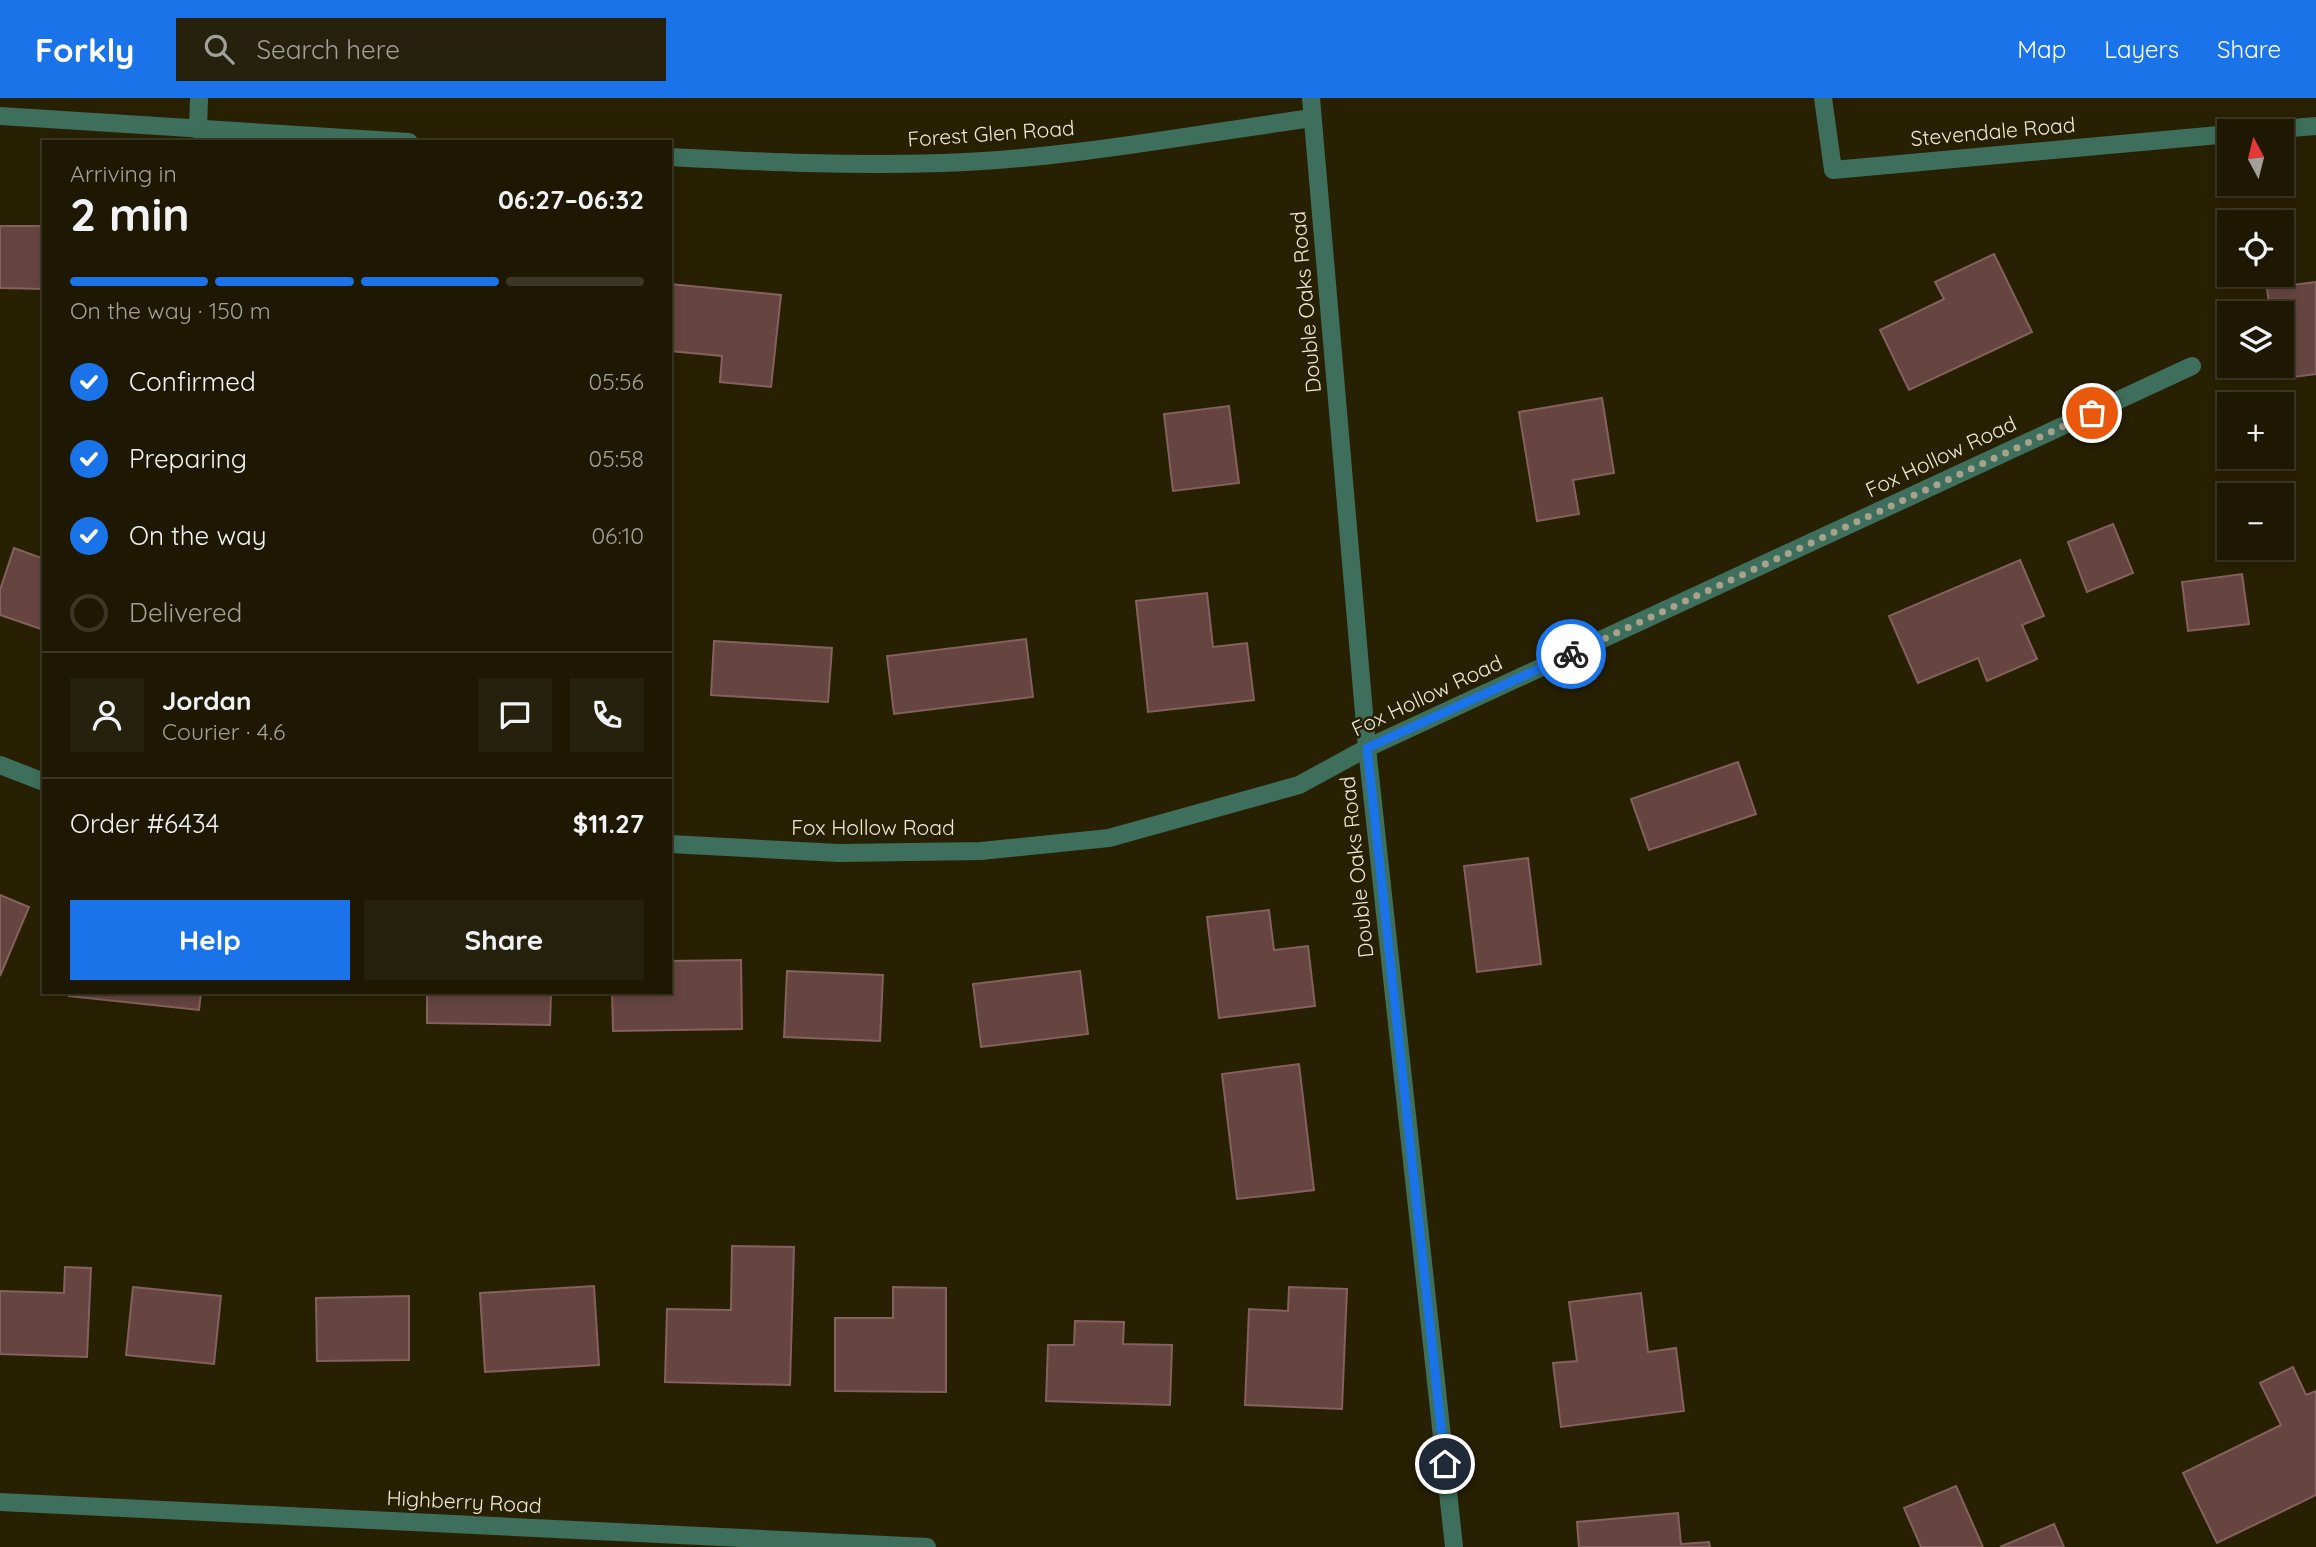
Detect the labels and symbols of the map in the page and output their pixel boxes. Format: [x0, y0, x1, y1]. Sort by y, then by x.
street label: Stevendale Road [1909, 111, 2076, 151]
street label: Forest Glen Road [906, 114, 1075, 152]
north arrow [2217, 119, 2294, 196]
street label: Double Oaks Road [1284, 210, 1326, 394]
pin [2062, 383, 2122, 443]
street label: Fox Hollow Road [1861, 410, 2020, 502]
courier [1536, 619, 1606, 689]
street label: Fox Hollow Road [1347, 649, 1506, 741]
street label: Double Oaks Road [1334, 775, 1378, 959]
street label: Fox Hollow Road [791, 814, 955, 840]
pin [1415, 1434, 1475, 1494]
street label: Highberry Road [386, 1484, 542, 1518]

